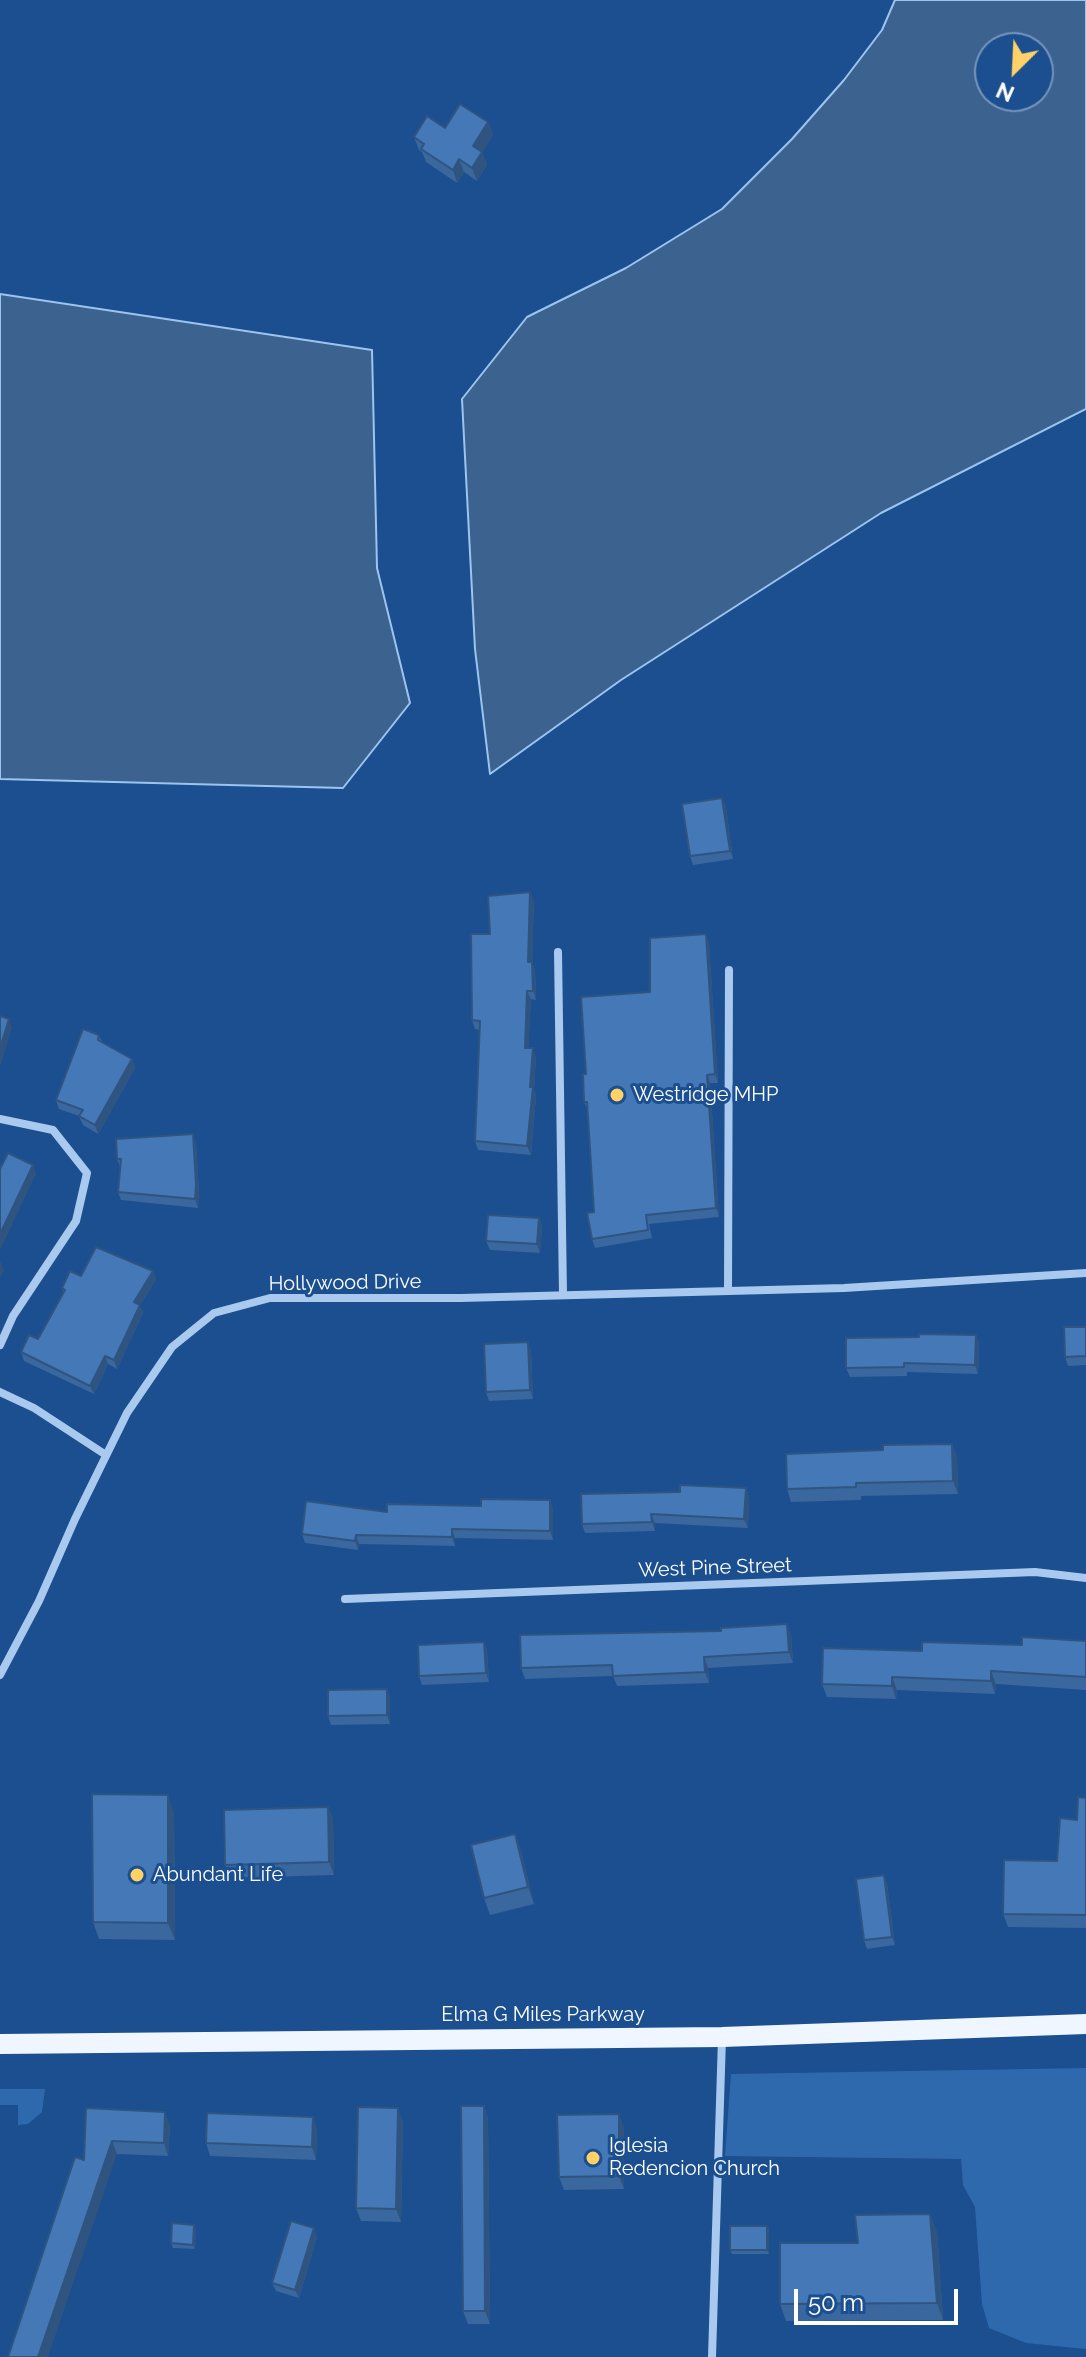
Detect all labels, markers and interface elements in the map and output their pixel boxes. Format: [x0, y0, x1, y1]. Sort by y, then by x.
north arrow [974, 32, 1054, 112]
text: N [992, 77, 1018, 107]
place label: Westridge MHP [633, 1083, 778, 1107]
marker: Westridge MHP [608, 1086, 626, 1104]
street label: Hollywood Drive [268, 1270, 422, 1296]
street label: West Pine Street [638, 1553, 792, 1583]
place label: Abundant Life [153, 1863, 283, 1887]
marker: Abundant Life [128, 1866, 146, 1884]
street label: Elma G Miles Parkway [441, 2003, 645, 2027]
place label: Iglesia Redencion Church [609, 2134, 780, 2181]
marker: Iglesia Redencion Church [584, 2149, 602, 2167]
scale bar [798, 2273, 962, 2323]
text: 50 m [808, 2288, 864, 2317]

